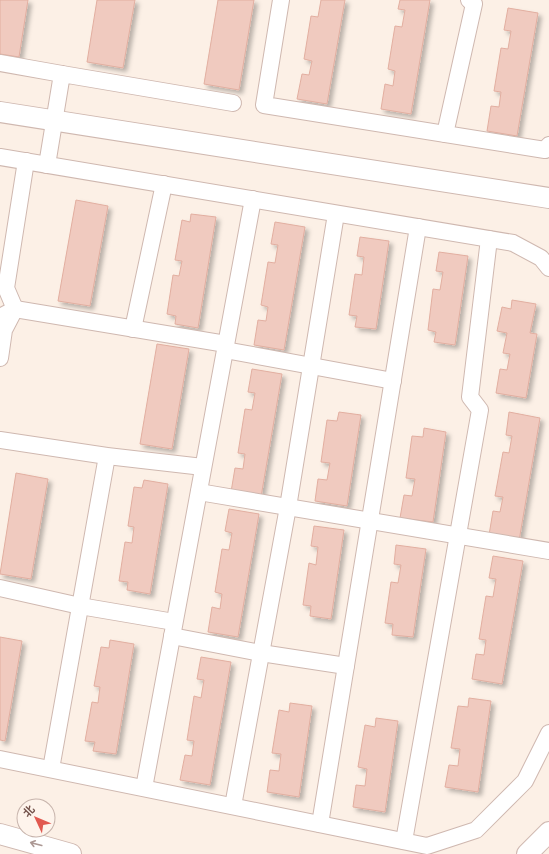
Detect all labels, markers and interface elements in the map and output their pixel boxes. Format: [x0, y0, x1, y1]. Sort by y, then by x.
north arrow [16, 798, 56, 838]
text: 北 [21, 803, 38, 820]
one-way arrow [29, 840, 42, 847]

